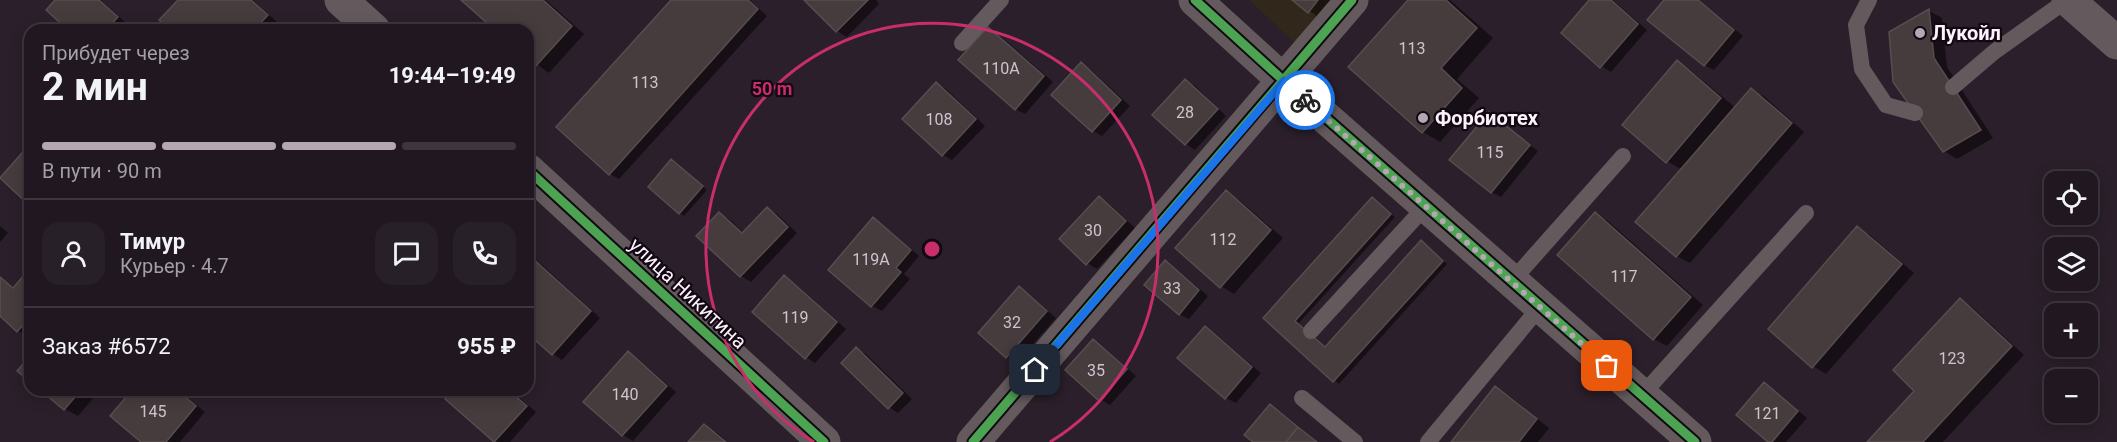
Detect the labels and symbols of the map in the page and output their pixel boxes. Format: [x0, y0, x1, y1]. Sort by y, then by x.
place label: Лукойл [1932, 21, 2001, 45]
marker: Лукойл [1913, 26, 1927, 40]
house number: 113 [1399, 39, 1425, 58]
house number: 110А [982, 59, 1020, 78]
courier [1275, 70, 1335, 130]
house number: 113 [632, 73, 658, 92]
text: 50 m [752, 78, 792, 99]
house number: 28 [1176, 103, 1194, 122]
place label: Форбиотех [1435, 106, 1539, 130]
house number: 108 [926, 110, 952, 129]
marker: Форбиотех [1416, 111, 1430, 125]
house number: 115 [1477, 143, 1503, 162]
house number: 30 [1084, 221, 1102, 240]
house number: 112 [1210, 230, 1236, 249]
street label: улица Никитина [624, 233, 752, 353]
centre of rings [922, 239, 942, 259]
house number: 119А [852, 250, 890, 269]
house number: 117 [1611, 267, 1637, 286]
house number: 33 [1163, 279, 1181, 298]
house number: 119 [782, 308, 808, 327]
house number: 32 [1003, 313, 1021, 332]
pin [1581, 340, 1632, 391]
pin [1009, 344, 1060, 395]
house number: 123 [1939, 349, 1965, 368]
house number: 35 [1087, 361, 1105, 380]
house number: 140 [612, 385, 638, 404]
house number: 145 [140, 402, 166, 421]
house number: 121 [1754, 404, 1780, 423]

